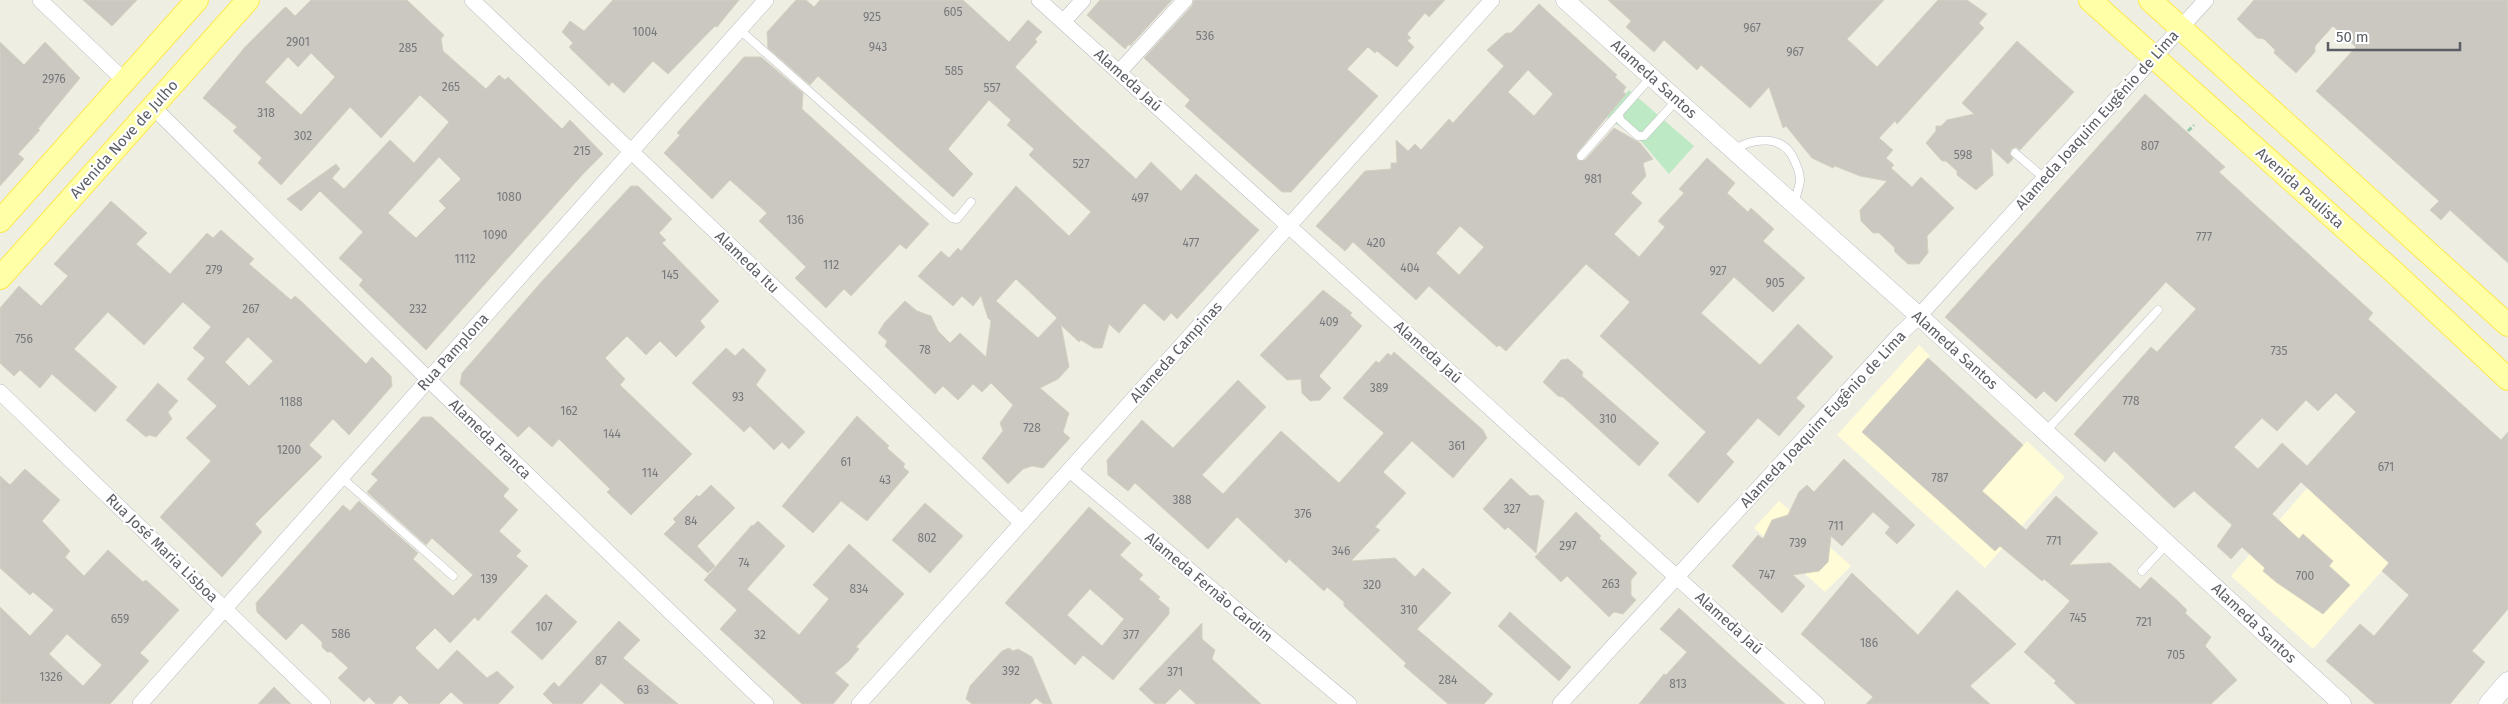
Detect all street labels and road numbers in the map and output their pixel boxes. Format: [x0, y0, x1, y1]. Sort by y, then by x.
street label: Alameda Joaquim Eugênio de Lima [2012, 27, 2182, 213]
street label: Alameda Santos [1607, 36, 1701, 122]
street label: Alameda Jaú [1091, 45, 1165, 115]
street label: Avenida Nove de Julho [66, 76, 182, 202]
street label: Avenida Paulista [2252, 144, 2348, 232]
street label: Alameda Itu [711, 227, 783, 297]
street label: Alameda Campinas [1126, 298, 1226, 406]
street label: Alameda Santos [1908, 307, 2002, 393]
street label: Rua Pamplona [414, 310, 492, 394]
street label: Alameda Jaú [1391, 317, 1465, 387]
street label: Alameda Joaquim Eugênio de Lima [1736, 327, 1910, 511]
street label: Alameda Franca [445, 395, 535, 483]
street label: Rua José Maria Lisboa [102, 490, 222, 606]
street label: Alameda Fernão Cardim [1141, 528, 1277, 646]
street label: Alameda Santos [2208, 579, 2300, 667]
street label: Alameda Jaú [1692, 588, 1766, 658]

